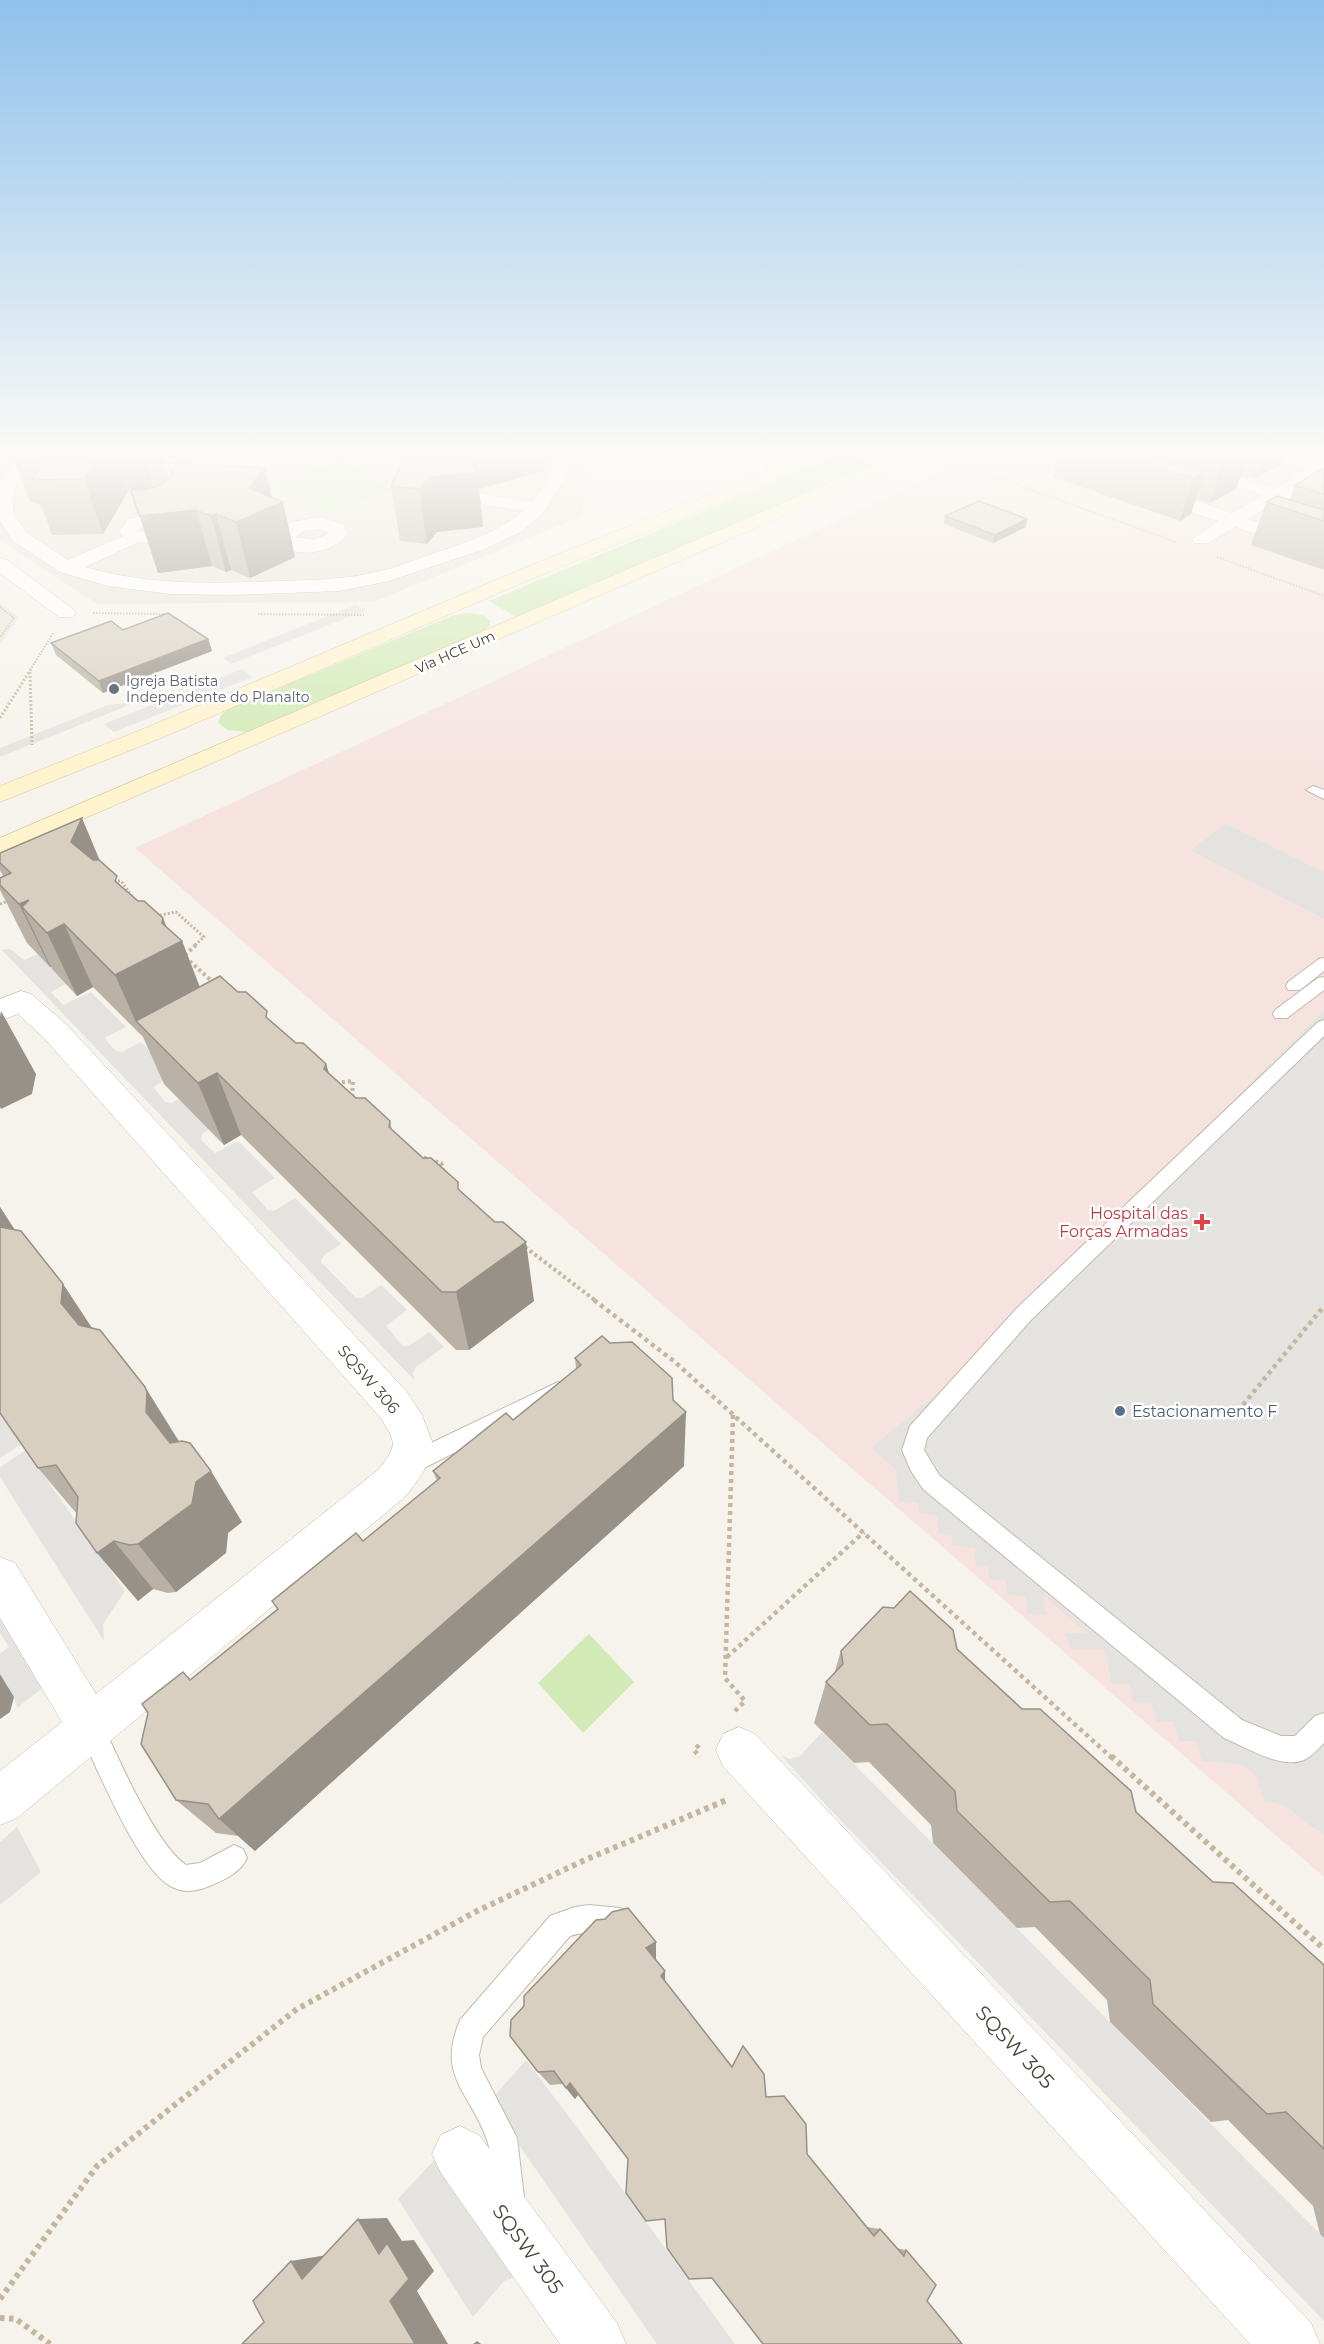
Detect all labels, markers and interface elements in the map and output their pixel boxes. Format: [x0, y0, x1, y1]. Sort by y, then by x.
street label: Via HCE Um [412, 626, 498, 678]
place label: Igreja Batista Independente do Planalto [126, 672, 310, 706]
marker: Igreja Batista Independente do Planalto [107, 682, 121, 696]
place label: Hospital das Forças Armadas [1059, 1204, 1188, 1241]
marker: Hospital das Forças Armadas [1193, 1213, 1211, 1231]
street label: SQSW 306 [334, 1341, 404, 1418]
place label: Estacionamento F [1132, 1402, 1277, 1421]
marker: Estacionamento F [1113, 1404, 1127, 1418]
street label: SQSW 305 [971, 2001, 1059, 2093]
street label: SQSW 305 [488, 2200, 568, 2298]

